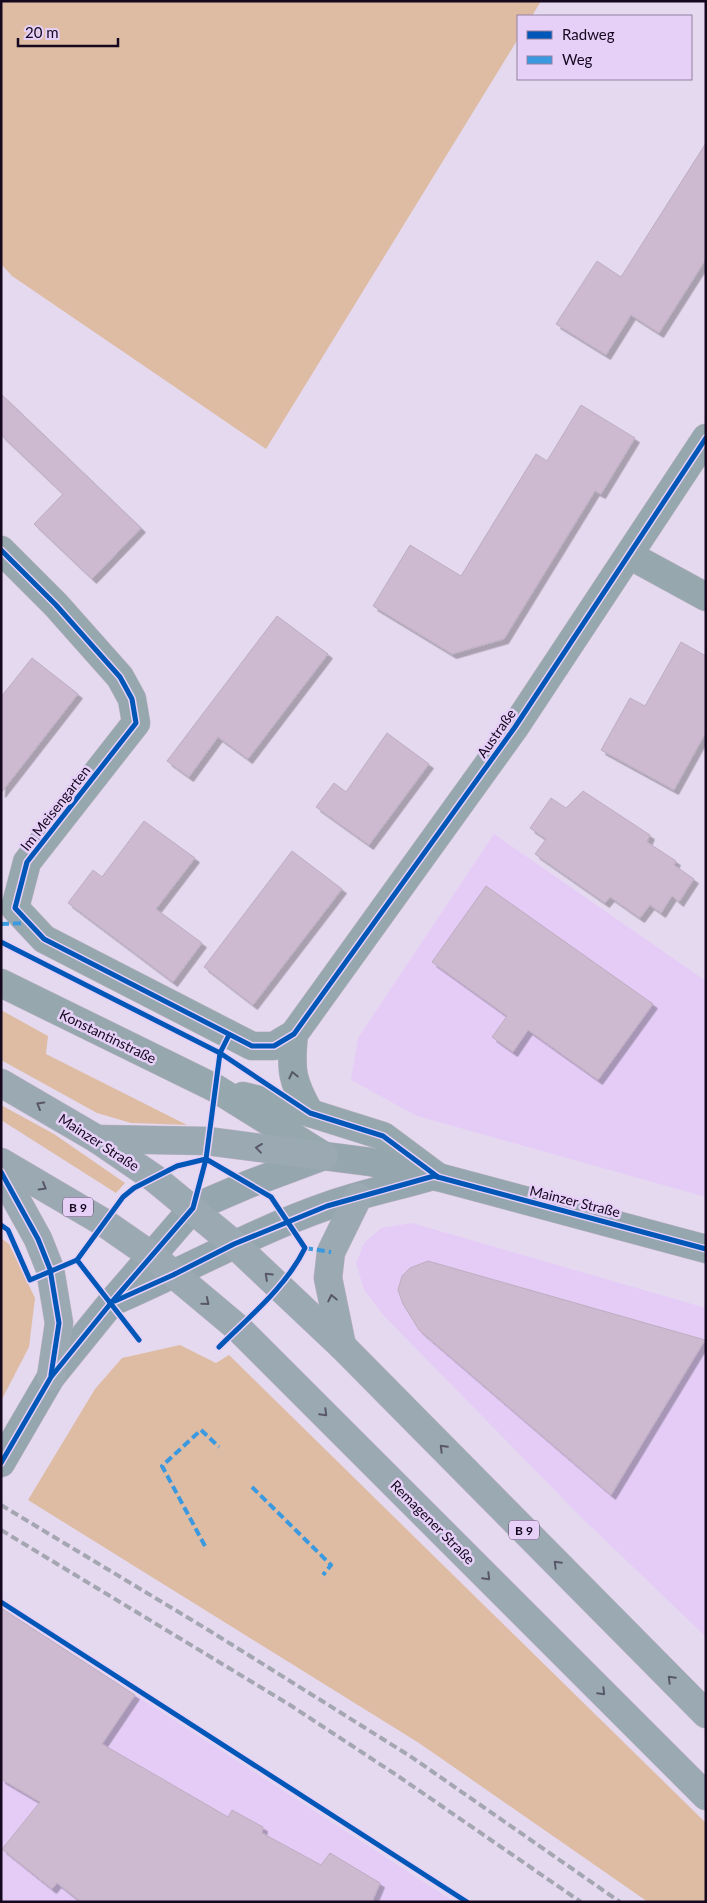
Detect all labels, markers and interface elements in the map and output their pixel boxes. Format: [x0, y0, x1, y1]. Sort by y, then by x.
scale bar [18, 15, 118, 47]
legend [517, 15, 692, 80]
text: 20 m [25, 23, 59, 41]
text: Radweg [562, 25, 615, 43]
text: Weg [562, 50, 593, 68]
street label: Austraße [473, 705, 519, 761]
street label: Im Meisengarten [17, 762, 93, 854]
street label: Konstantinstraße [57, 1005, 159, 1067]
one-way arrow [288, 1071, 299, 1080]
one-way arrow [36, 1102, 45, 1112]
street label: Mainzer Straße [56, 1110, 142, 1174]
one-way arrow [254, 1143, 263, 1153]
one-way arrow [38, 1180, 47, 1190]
street label: Mainzer Straße [528, 1182, 622, 1220]
road number: B 9 [63, 1198, 93, 1216]
one-way arrow [265, 1273, 274, 1282]
one-way arrow [327, 1294, 338, 1303]
one-way arrow [200, 1296, 209, 1304]
one-way arrow [318, 1407, 327, 1416]
one-way arrow [440, 1445, 449, 1454]
street label: Remagener Straße [387, 1476, 479, 1568]
road number: B 9 [509, 1520, 539, 1540]
one-way arrow [554, 1561, 563, 1570]
one-way arrow [482, 1571, 491, 1580]
one-way arrow [668, 1676, 677, 1685]
one-way arrow [596, 1686, 605, 1695]

